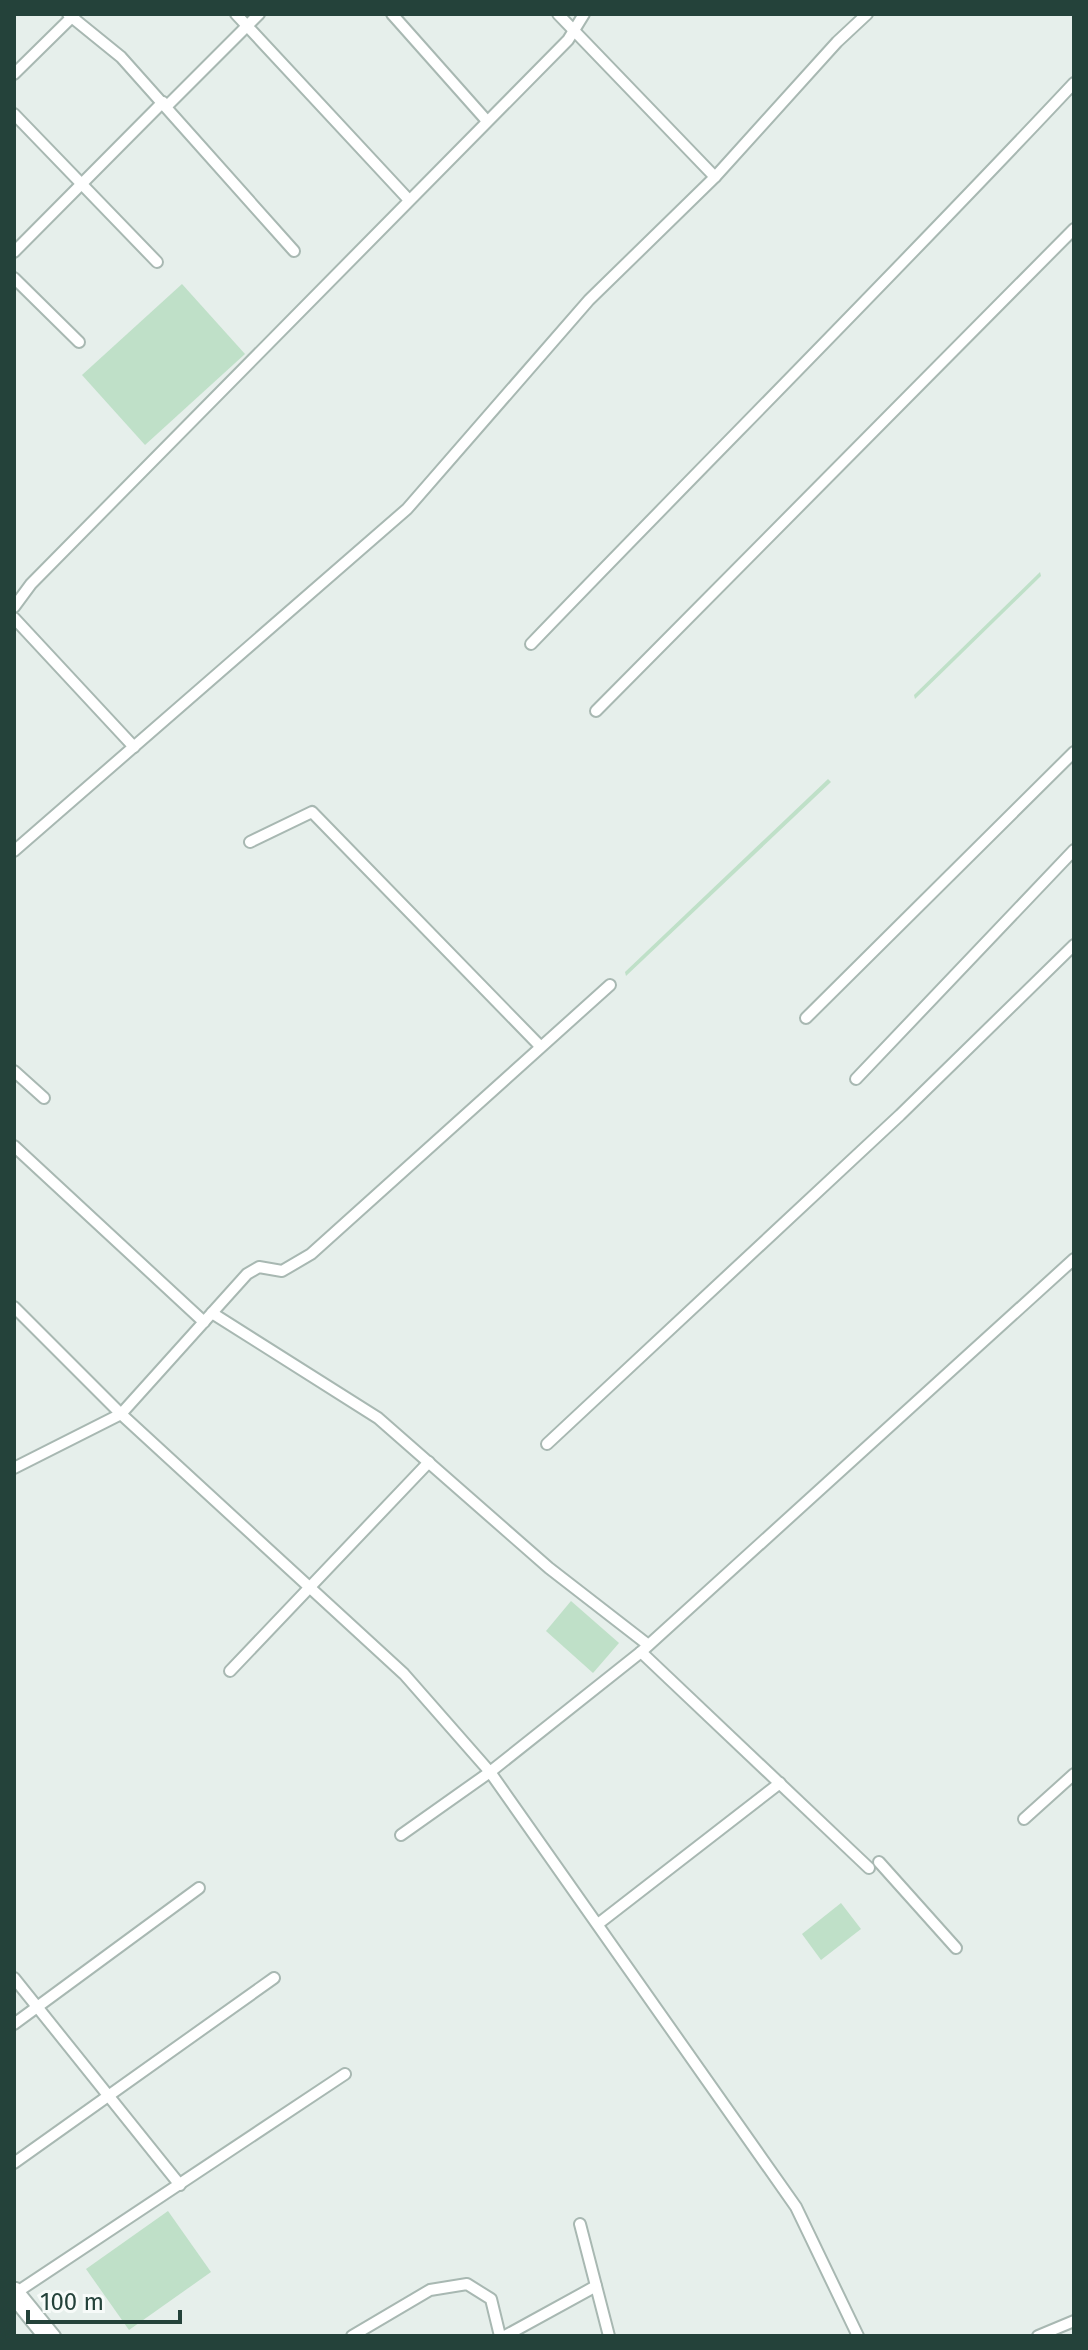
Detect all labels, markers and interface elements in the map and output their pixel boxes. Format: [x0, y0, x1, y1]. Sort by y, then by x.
scale bar [28, 2274, 180, 2324]
text: 100 m [40, 2288, 104, 2316]

